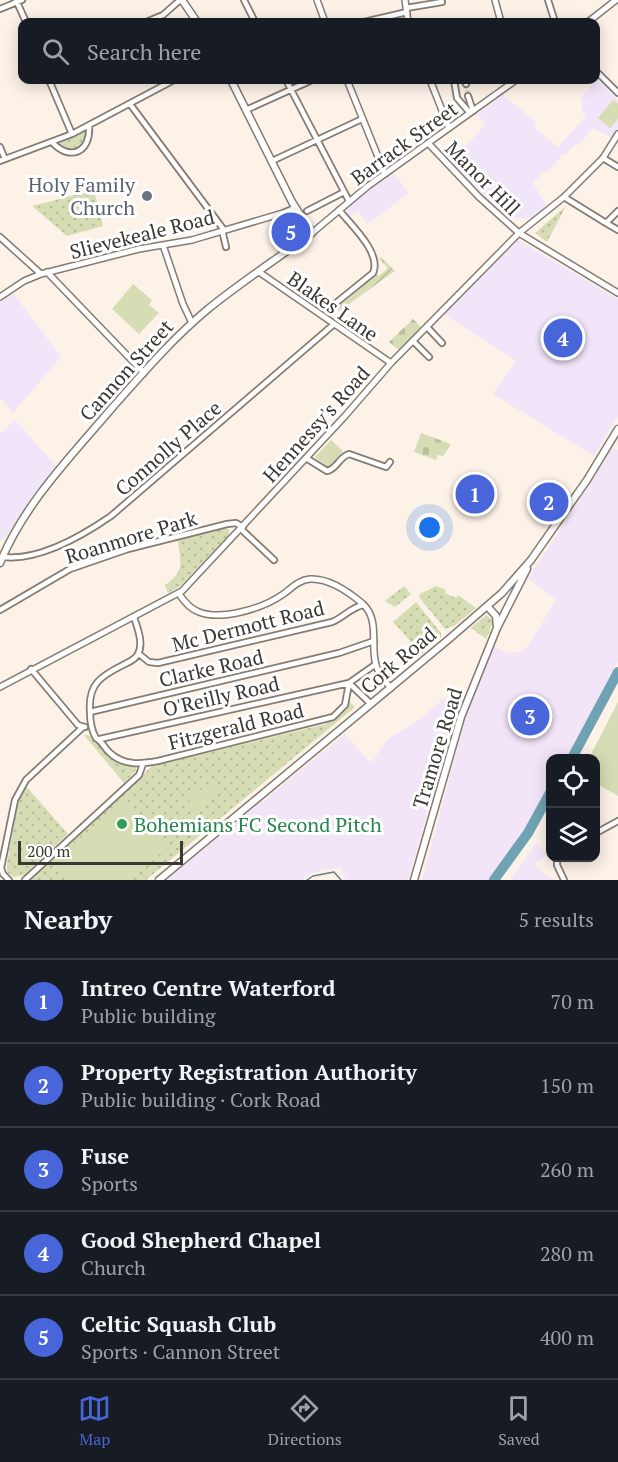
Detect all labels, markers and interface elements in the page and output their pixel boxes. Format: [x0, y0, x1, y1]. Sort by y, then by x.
search box [18, 18, 600, 84]
icon: search [39, 35, 72, 68]
text: Search here [87, 37, 201, 66]
street label: Barrack Street [345, 95, 463, 191]
street label: Manor Hill [440, 135, 526, 221]
place label: Holy Family Church [28, 171, 136, 221]
marker: Holy Family Church [140, 189, 154, 203]
street label: Slievekeale Road [67, 203, 217, 265]
pin: 5 [272, 210, 310, 254]
street label: Blakes Lane [282, 265, 384, 347]
street label: Cannon Street [73, 313, 179, 427]
pin: 4 [544, 316, 582, 360]
street label: Hennessy's Road [256, 360, 376, 488]
street label: Connolly Place [109, 394, 227, 502]
pin: 1 [456, 472, 494, 516]
pin: 2 [530, 480, 568, 524]
street label: Roanmore Park [62, 504, 201, 570]
your location [415, 513, 444, 542]
street label: Mc Dermott Road [169, 594, 327, 658]
street label: Cork Road [354, 620, 442, 700]
street label: Clarke Road [156, 643, 266, 693]
street label: O'Reilly Road [160, 669, 282, 723]
street label: Tramore Road [406, 684, 468, 812]
pin: 3 [510, 694, 550, 738]
street label: Fitzgerald Road [165, 696, 307, 756]
map controls [546, 754, 600, 862]
button: locate [546, 754, 600, 808]
button: layers [546, 808, 600, 862]
place label: Bohemians FC Second Pitch [134, 811, 382, 838]
marker: Bohemians FC Second Pitch [115, 817, 129, 831]
scale bar [18, 838, 183, 866]
text: 200 m [27, 840, 70, 862]
text: Nearby [24, 902, 112, 936]
text: 5 results [519, 906, 594, 933]
text: Intreo Centre Waterford [81, 973, 335, 1002]
text: 1 [38, 988, 49, 1015]
text: 70 m [551, 988, 594, 1015]
text: Public building [81, 1002, 215, 1029]
text: Property Registration Authority [81, 1057, 417, 1086]
text: 2 [38, 1072, 49, 1099]
text: 150 m [540, 1072, 594, 1099]
text: Public building · Cork Road [81, 1086, 321, 1113]
text: Fuse [81, 1141, 129, 1170]
text: 3 [38, 1156, 49, 1183]
text: 260 m [540, 1156, 594, 1183]
text: Sports [81, 1170, 138, 1197]
text: Good Shepherd Chapel [81, 1225, 321, 1254]
text: 4 [38, 1240, 49, 1267]
text: 280 m [540, 1240, 594, 1267]
text: Church [81, 1254, 146, 1281]
text: Celtic Squash Club [81, 1309, 276, 1338]
text: 5 [38, 1324, 49, 1351]
text: 400 m [540, 1324, 594, 1351]
text: Sports · Cannon Street [81, 1338, 280, 1365]
tab: Map [78, 1392, 111, 1450]
tab: Directions [268, 1392, 342, 1450]
tab: Saved [498, 1392, 540, 1450]

